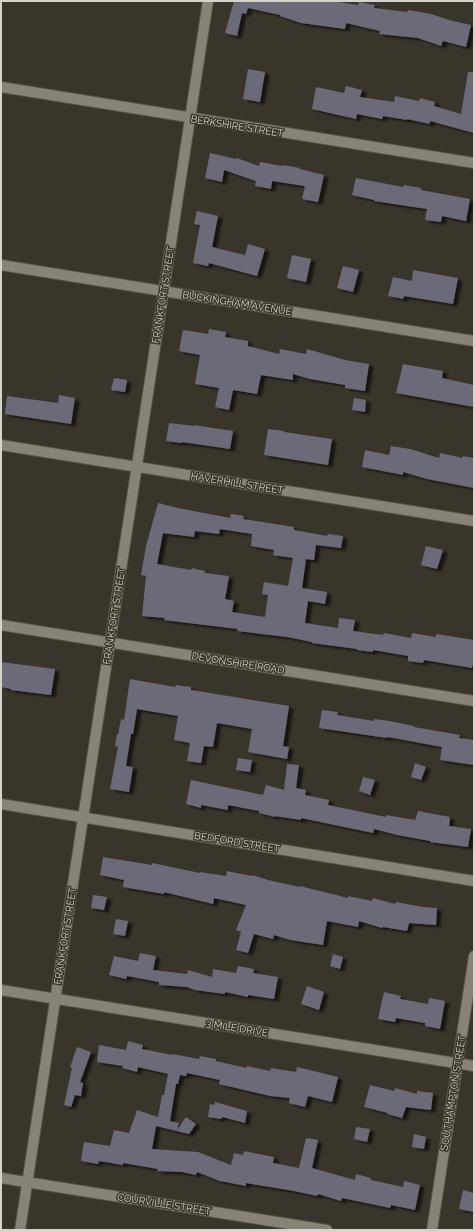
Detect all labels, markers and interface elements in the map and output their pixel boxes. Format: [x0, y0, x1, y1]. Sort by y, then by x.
street label: BERKSHIRE STREET [190, 113, 284, 139]
street label: FRANKFORT STREET [150, 246, 176, 344]
street label: BUCKINGHAM AVENUE [182, 289, 292, 317]
street label: HAVERHILL STREET [190, 470, 284, 496]
street label: FRANKFORT STREET [101, 567, 127, 665]
street label: DEVONSHIRE ROAD [191, 650, 285, 676]
street label: BEDFORD STREET [193, 830, 281, 854]
street label: FRANKFORT STREET [52, 887, 78, 985]
street label: 3 MILE DRIVE [205, 1018, 269, 1038]
street label: SOUTHAMPTON STREET [438, 1034, 468, 1152]
street label: COURVILLE STREET [116, 1191, 212, 1217]

